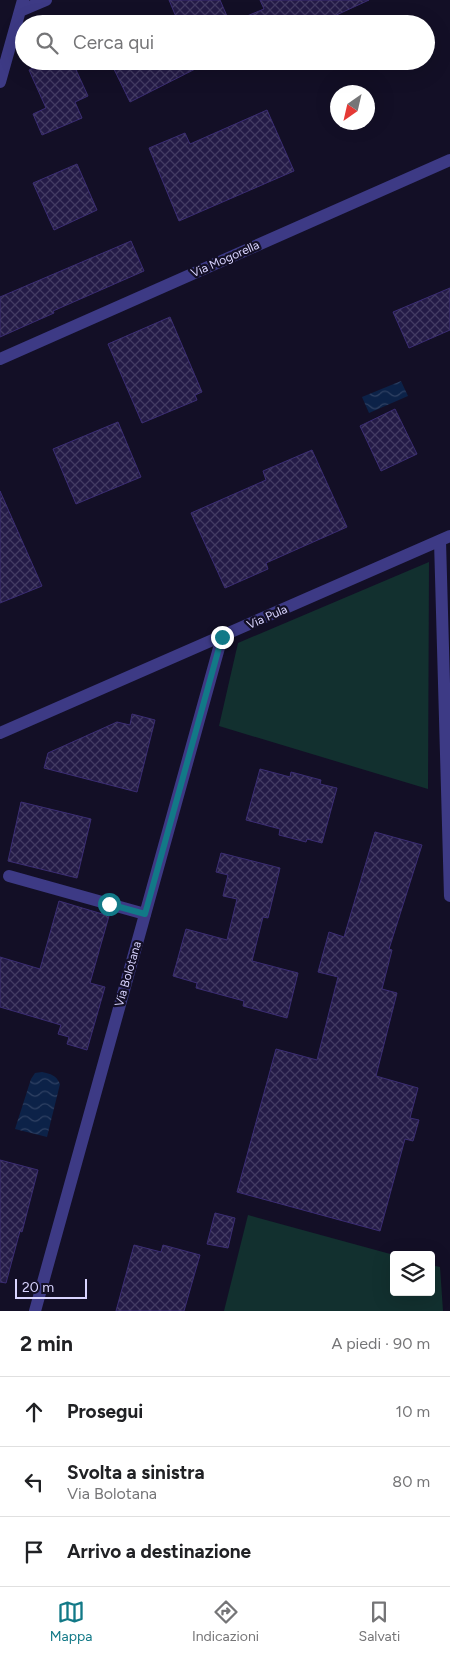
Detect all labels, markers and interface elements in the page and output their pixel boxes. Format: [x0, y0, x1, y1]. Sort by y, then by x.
search box [15, 15, 435, 70]
icon: search [33, 29, 61, 57]
text: Cerca qui [73, 31, 154, 54]
north arrow [330, 85, 375, 130]
street label: Via Mogorella [189, 238, 261, 280]
street label: Via Pula [245, 602, 289, 632]
route end [211, 626, 234, 649]
route start [98, 893, 121, 916]
street label: Via Bolotana [112, 940, 144, 1008]
map controls [390, 1251, 435, 1296]
button: layers [390, 1251, 435, 1296]
scale bar [15, 1276, 88, 1299]
text: 20 m [22, 1279, 54, 1296]
text: 2 min [20, 1331, 73, 1356]
text: A piedi · 90 m [331, 1334, 430, 1353]
icon: ahead [20, 1398, 48, 1426]
text: Prosegui [67, 1400, 143, 1423]
text: 10 m [396, 1402, 430, 1421]
text: Svolta a sinistra [67, 1461, 205, 1484]
icon: left [20, 1468, 48, 1496]
text: 80 m [392, 1472, 430, 1491]
text: Via Bolotana [67, 1484, 157, 1503]
icon: arrive [20, 1538, 48, 1566]
text: Arrivo a destinazione [67, 1540, 251, 1563]
tab: Mappa [50, 1598, 92, 1645]
tab: Indicazioni [192, 1598, 259, 1645]
tab: Salvati [359, 1598, 400, 1645]

